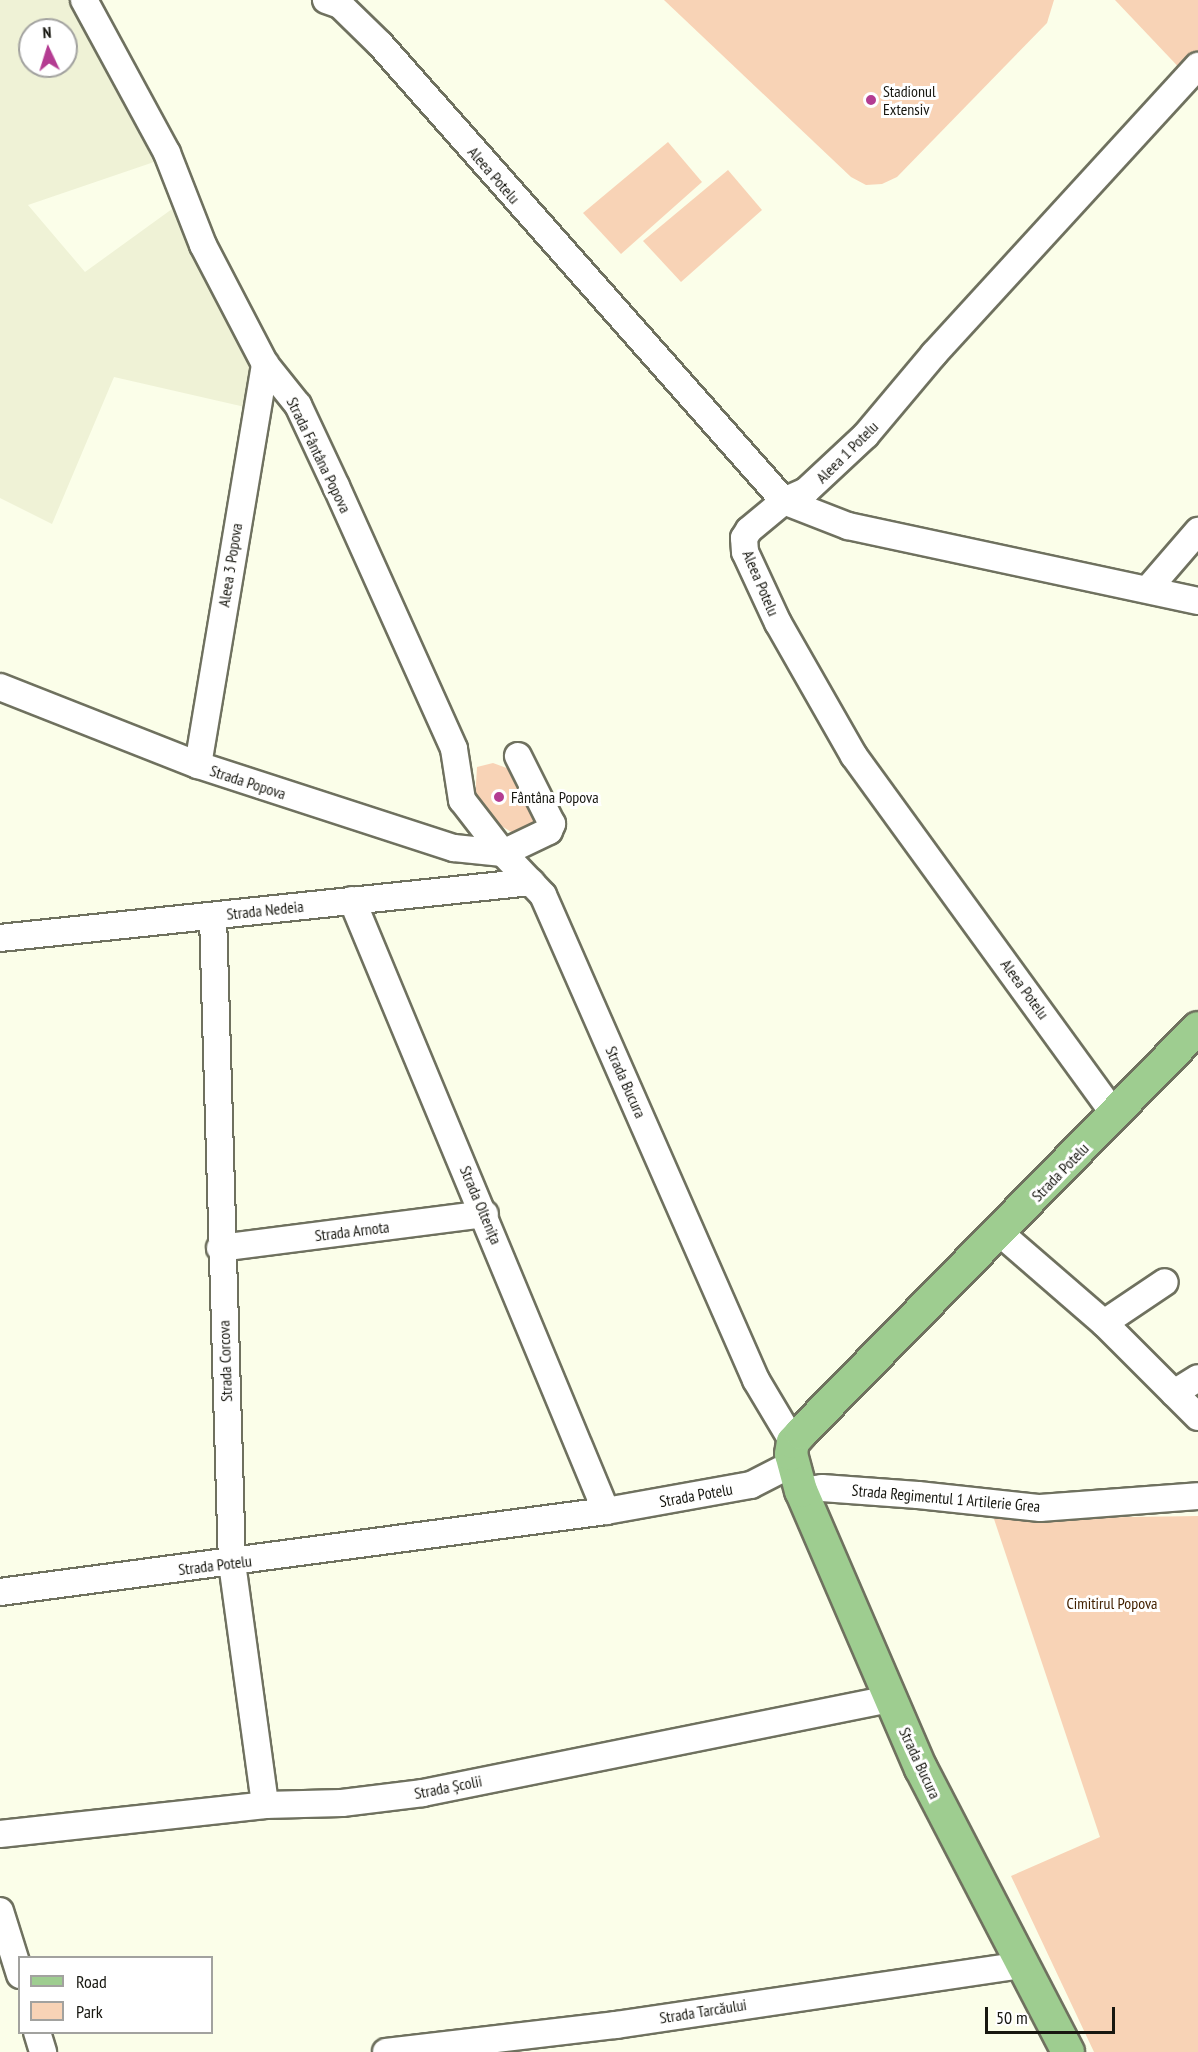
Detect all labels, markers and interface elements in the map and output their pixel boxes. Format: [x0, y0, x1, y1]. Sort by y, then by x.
north arrow [18, 18, 78, 78]
text: N [42, 22, 52, 42]
place label: Stadionul Extensiv [883, 81, 936, 119]
marker: Stadionul Extensiv [864, 93, 878, 107]
street label: Aleea Potelu [464, 143, 524, 207]
street label: Strada Fântâna Popova [283, 394, 355, 516]
street label: Aleea 1 Potelu [812, 417, 882, 487]
street label: Aleea 3 Popova [214, 522, 246, 608]
street label: Aleea Potelu [739, 547, 783, 619]
street label: Strada Popova [208, 761, 288, 803]
place label: Fântâna Popova [511, 787, 599, 807]
marker: Fântâna Popova [492, 790, 506, 804]
street label: Strada Nedeia [226, 896, 304, 924]
street label: Aleea Potelu [997, 955, 1053, 1023]
street label: Strada Bucura [602, 1043, 650, 1121]
street label: Strada Potelu [1027, 1139, 1093, 1205]
street label: Strada Oltenița [456, 1163, 506, 1247]
street label: Strada Arnota [313, 1217, 391, 1245]
street label: Strada Corcova [214, 1320, 236, 1402]
street label: Strada Potelu [658, 1479, 734, 1511]
street label: Strada Regimentul 1 Artilerie Grea [851, 1480, 1041, 1516]
street label: Strada Potelu [177, 1551, 253, 1579]
park label: Cimitirul Popova [1067, 1593, 1157, 1613]
street label: Strada Bucura [895, 1724, 945, 1802]
street label: Strada Școlii [412, 1771, 484, 1803]
legend [18, 1956, 213, 2034]
text: Road [76, 1970, 107, 1993]
street label: Strada Tarcăului [658, 1995, 748, 2027]
scale bar [988, 1995, 1118, 2033]
text: Park [76, 2000, 103, 2023]
text: 50 m [996, 2006, 1028, 2029]

